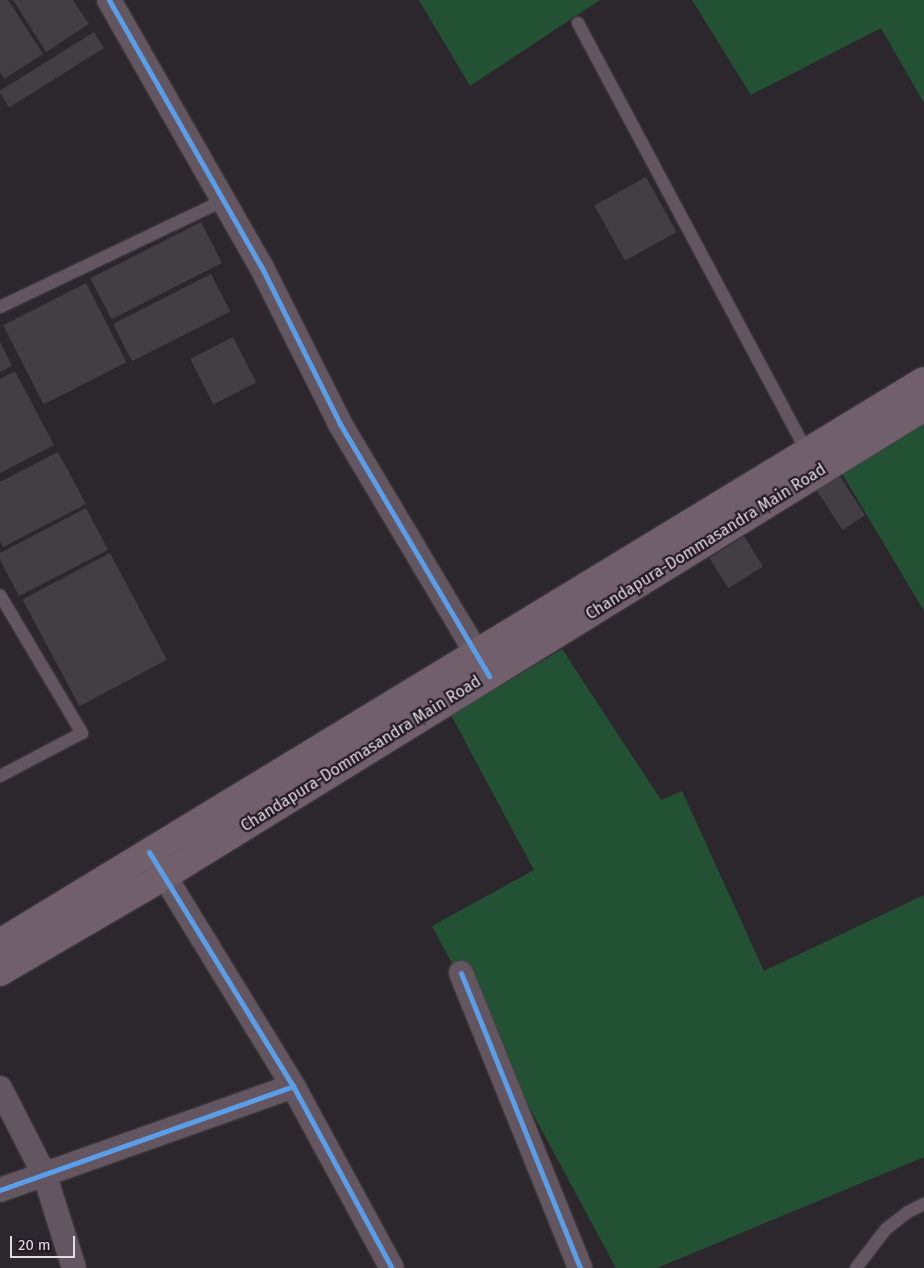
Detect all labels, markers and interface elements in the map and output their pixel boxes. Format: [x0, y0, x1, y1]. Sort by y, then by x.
street label: Chandapura-Dommasandra Main Road [582, 460, 830, 624]
street label: Chandapura-Dommasandra Main Road [237, 672, 485, 836]
scale bar [12, 1226, 78, 1258]
text: 20 m [18, 1236, 51, 1254]

